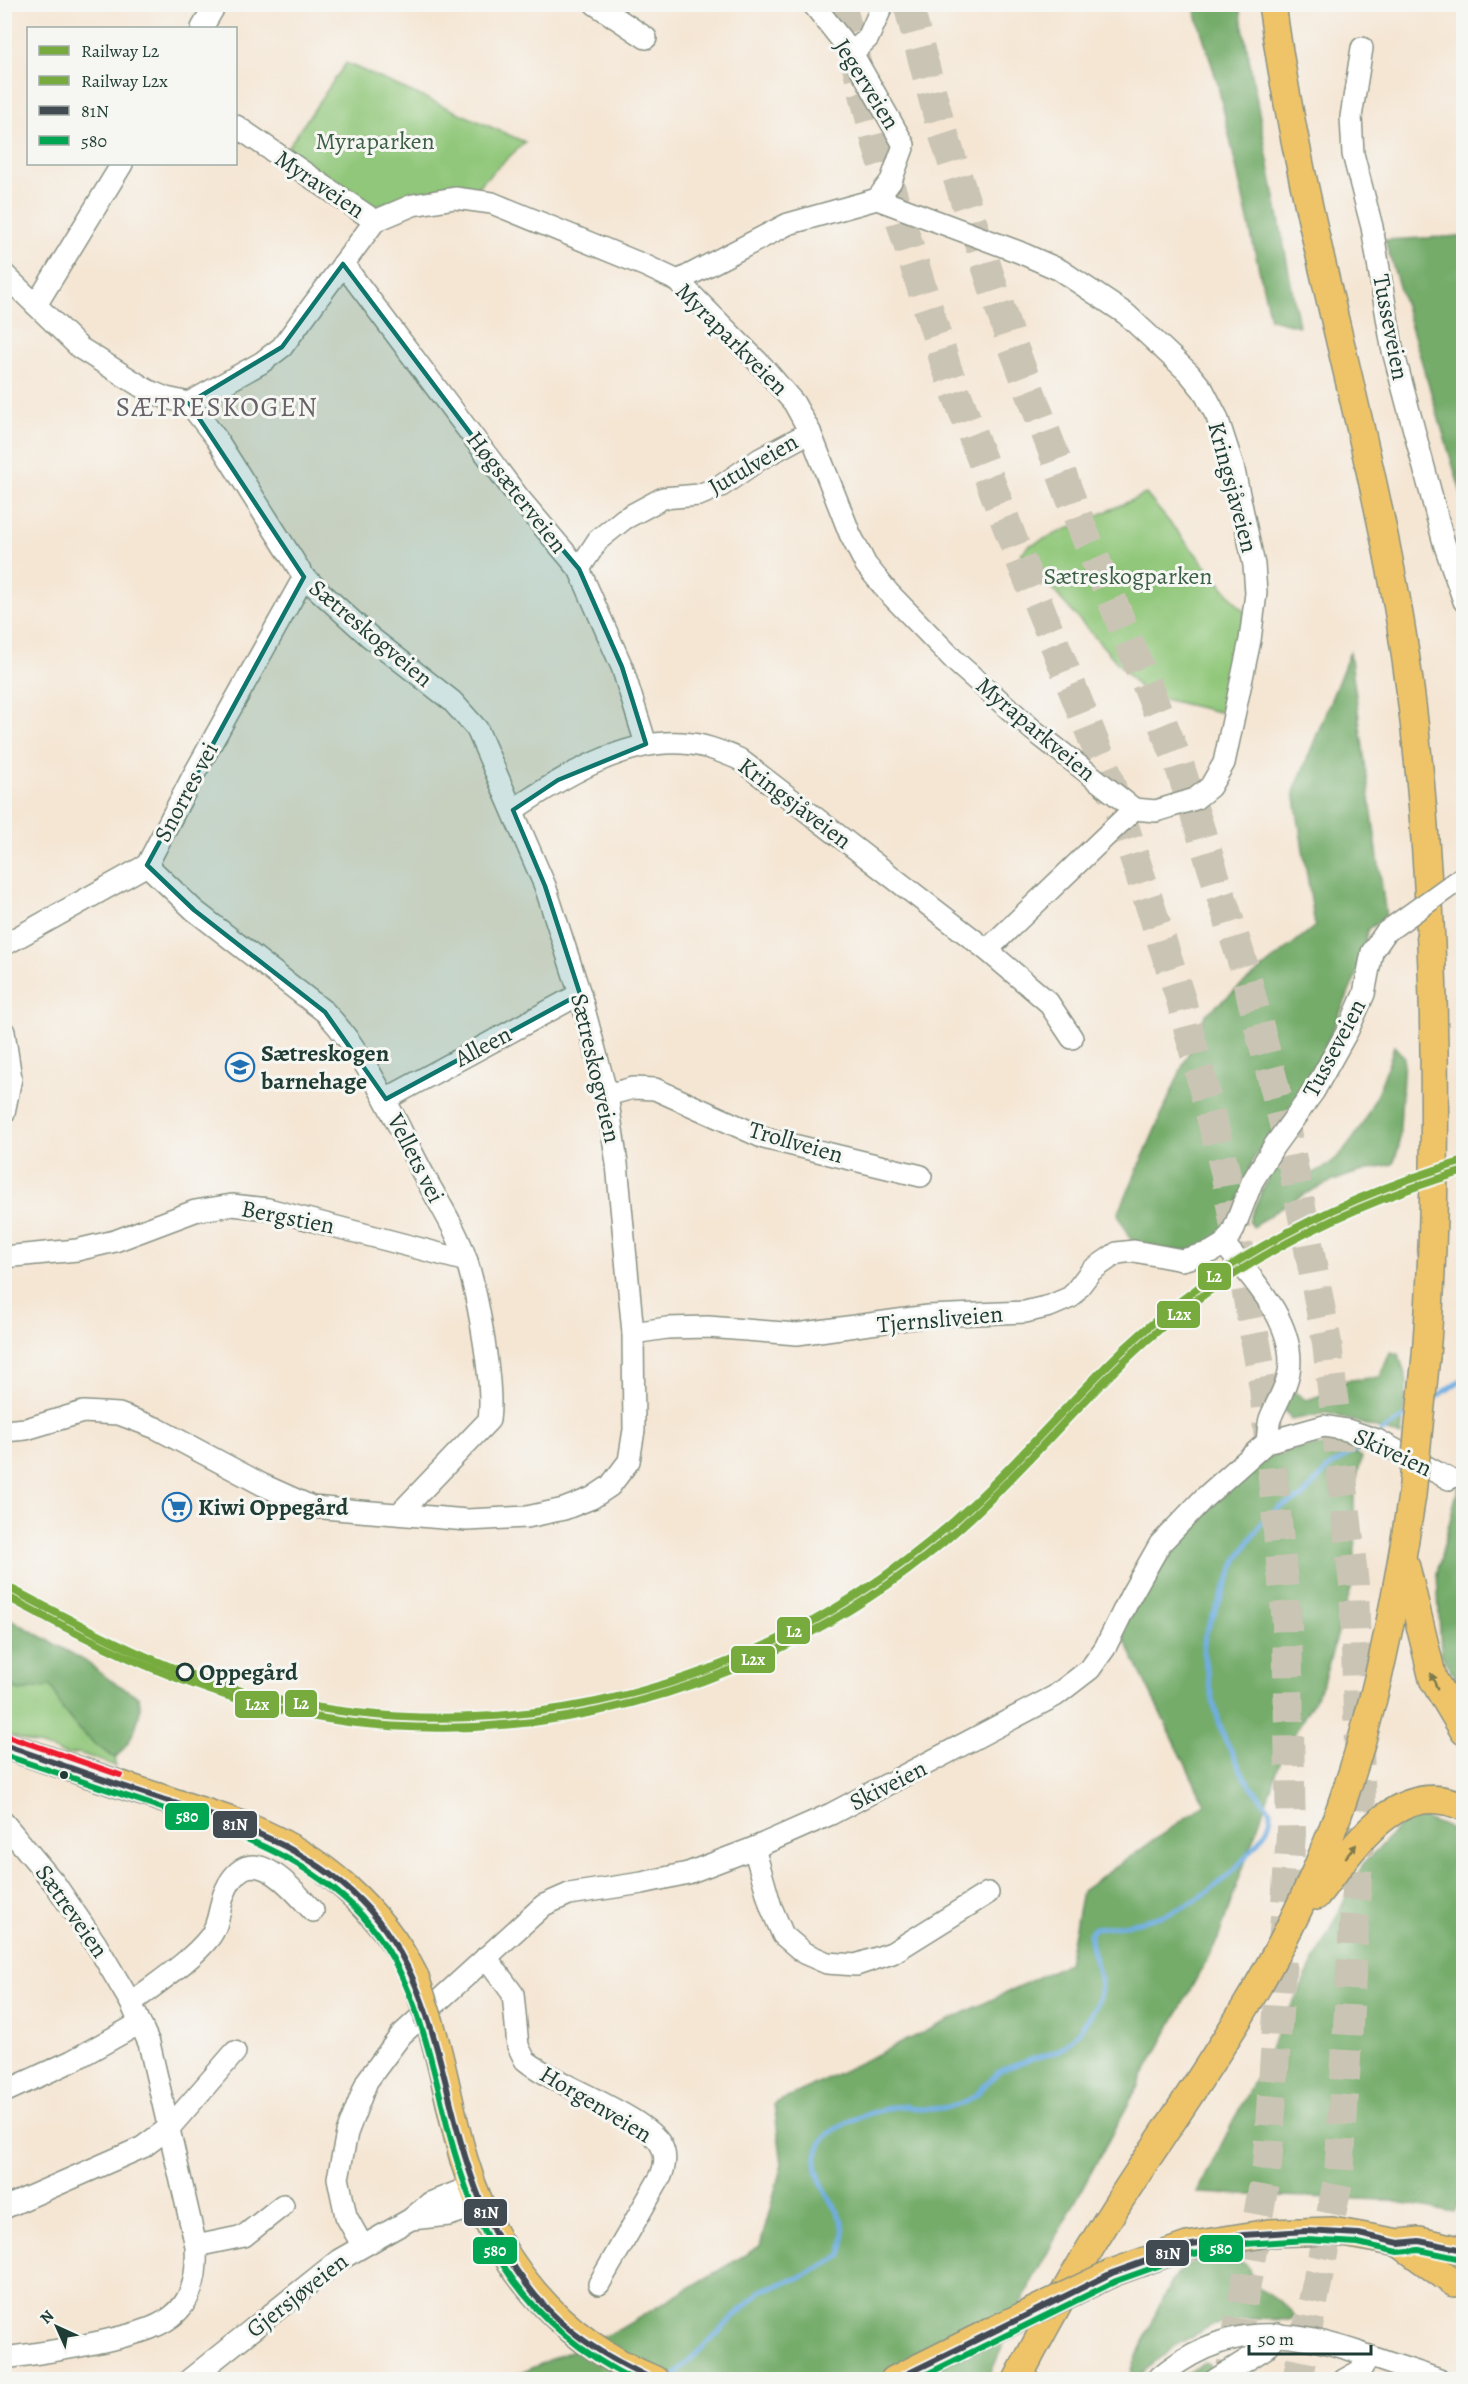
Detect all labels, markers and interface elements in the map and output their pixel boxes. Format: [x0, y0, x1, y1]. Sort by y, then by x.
legend [27, 27, 237, 165]
street label: Jegerveien [827, 33, 907, 135]
text: Railway L2 [81, 39, 160, 63]
text: Railway L2x [81, 69, 168, 93]
text: 81N [81, 99, 109, 123]
park label: Myraparken [315, 125, 435, 157]
text: 580 [81, 129, 107, 153]
street label: Myraveien [269, 142, 371, 226]
street label: Tusseveien [1365, 271, 1417, 383]
street label: Myraparkveien [669, 276, 795, 402]
district label: SÆTRESKOGEN [116, 389, 318, 425]
street label: Kringsjåveien [1200, 418, 1266, 556]
street label: Høgsæterveien [459, 424, 575, 560]
street label: Jutulveien [702, 425, 804, 503]
park label: Sætreskogparken [1043, 560, 1213, 592]
street label: Sætreskogveien [302, 572, 440, 694]
street label: Myraparkveien [969, 669, 1103, 789]
street label: Snorres vei [146, 736, 226, 848]
street label: Kringsjåveien [732, 750, 858, 856]
street label: Sætreskogveien [563, 990, 629, 1146]
street label: Tusseveien [1295, 993, 1373, 1103]
street label: Alleen [448, 1018, 517, 1075]
place label: Sætreskogen barnehage [260, 1037, 390, 1097]
school or university icon: Sætreskogen barnehage [224, 1051, 256, 1083]
street label: Vellets vei [379, 1107, 452, 1208]
street label: Trollveien [745, 1113, 847, 1171]
street label: Bergstien [239, 1192, 337, 1242]
line badge: L2 [1197, 1262, 1232, 1291]
text: L2 [1206, 1266, 1222, 1288]
street label: Tjernsliveien [876, 1298, 1004, 1340]
line badge: L2x [1156, 1300, 1201, 1329]
text: L2x [1167, 1304, 1191, 1326]
street label: Skiveien [1349, 1420, 1437, 1484]
supermarket icon: Kiwi Oppegård [161, 1491, 193, 1523]
place label: Kiwi Oppegård [198, 1491, 348, 1523]
line badge: L2 [776, 1616, 811, 1645]
text: L2 [786, 1621, 802, 1643]
line badge: L2x [730, 1645, 776, 1674]
text: L2x [741, 1649, 765, 1671]
place label: Oppegård [199, 1656, 298, 1688]
marker: Oppegård [176, 1663, 194, 1681]
one-way arrow [1429, 1671, 1439, 1689]
line badge: L2 [284, 1689, 318, 1718]
line badge: L2x [234, 1690, 280, 1719]
text: L2 [293, 1693, 309, 1715]
text: L2x [245, 1694, 269, 1716]
street label: Skiveien [844, 1752, 932, 1818]
unlabelled marker [58, 1769, 70, 1781]
line badge: 580 [164, 1802, 210, 1831]
text: 580 [176, 1806, 198, 1828]
line badge: 81N [212, 1810, 258, 1839]
text: 81N [222, 1814, 248, 1836]
one-way arrow [1345, 1844, 1357, 1859]
street label: Sætreveien [28, 1858, 116, 1964]
street label: Horgenveien [534, 2058, 658, 2150]
line badge: 81N [463, 2198, 508, 2227]
text: 81N [473, 2202, 499, 2224]
line badge: 580 [1198, 2234, 1244, 2263]
line badge: 580 [472, 2236, 518, 2265]
text: 580 [1210, 2238, 1232, 2260]
line badge: 81N [1145, 2239, 1190, 2267]
text: 580 [484, 2240, 506, 2262]
text: 81N [1155, 2243, 1181, 2265]
street label: Gjersjøveien [240, 2245, 354, 2345]
north arrow [27, 2297, 87, 2357]
text: N [35, 2305, 59, 2329]
scale bar [1249, 2318, 1370, 2356]
text: 50 m [1258, 2327, 1294, 2351]

